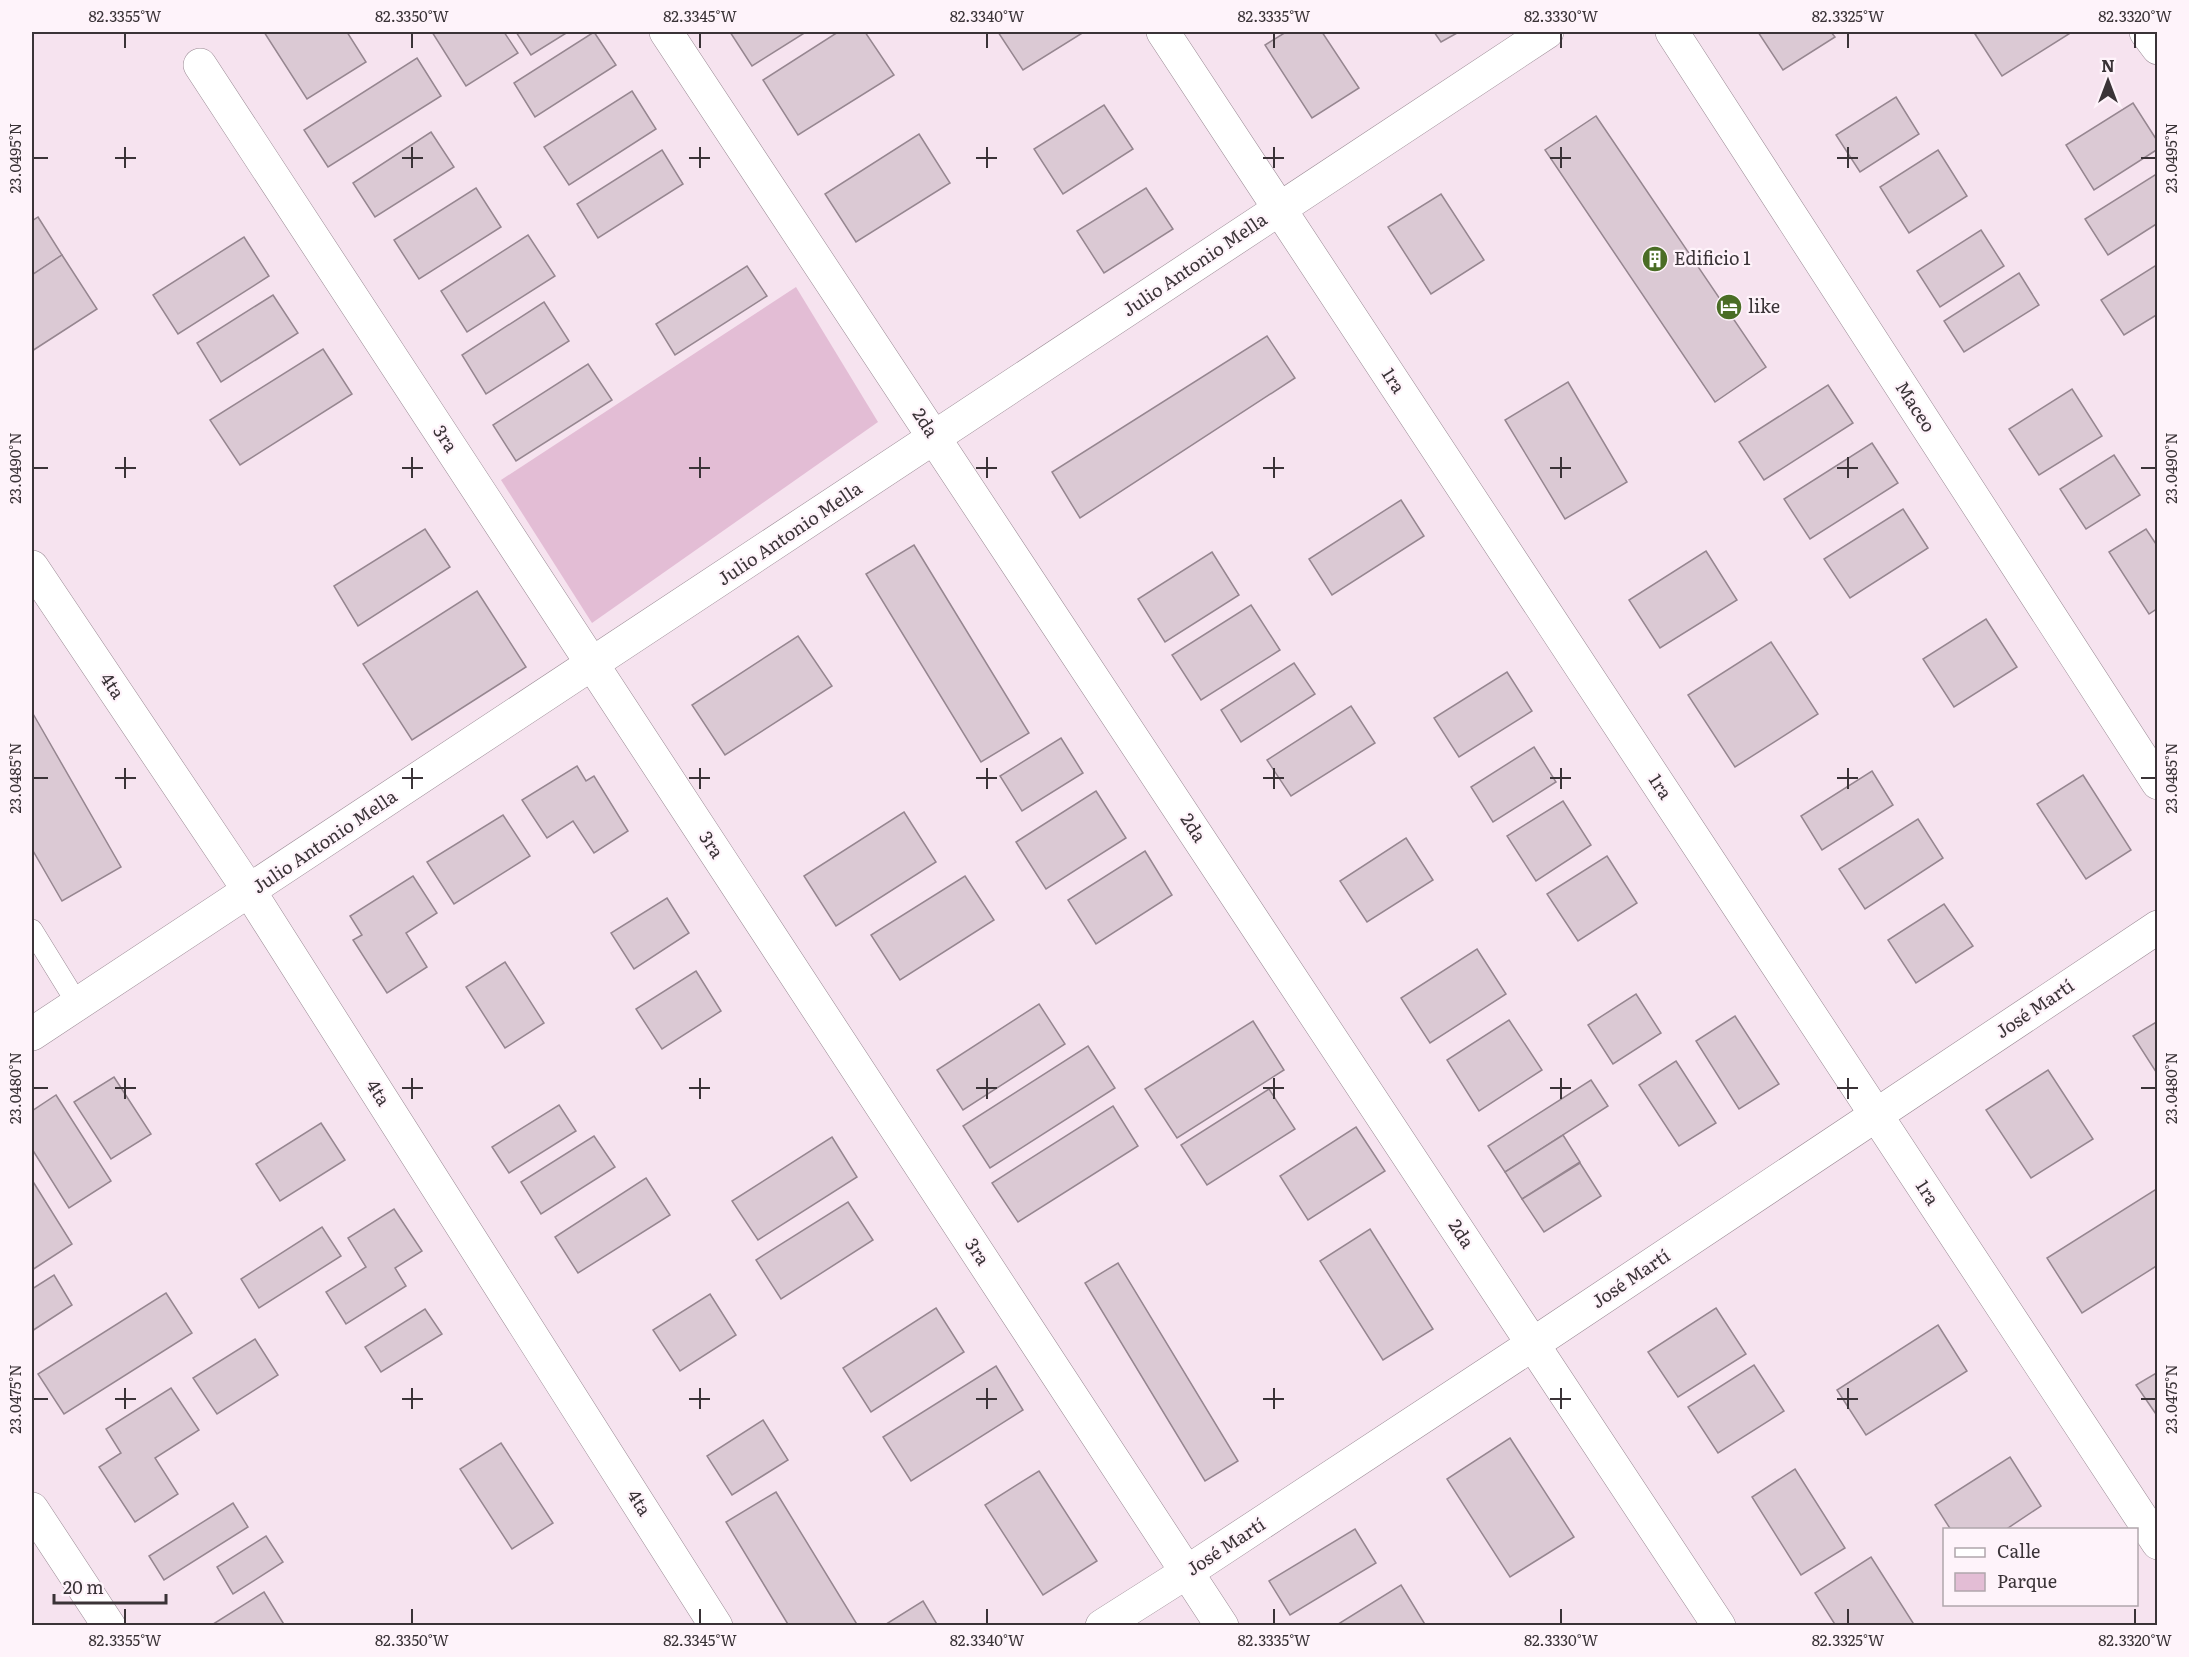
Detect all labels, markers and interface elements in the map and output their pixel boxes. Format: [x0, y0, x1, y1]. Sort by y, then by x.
text: 82.3355°W [89, 4, 162, 27]
text: 82.3350°W [375, 4, 450, 27]
text: 82.3345°W [663, 4, 737, 27]
text: 82.3340°W [950, 4, 1025, 27]
text: 82.3335°W [1238, 4, 1311, 27]
text: 82.3330°W [1524, 4, 1599, 27]
text: 82.3325°W [1812, 4, 1885, 27]
text: 82.3320°W [2098, 4, 2172, 27]
north arrow [2078, 51, 2138, 111]
text: N [2101, 53, 2115, 77]
text: 23.0495°N [3, 123, 26, 193]
text: 23.0495°N [2159, 123, 2182, 193]
street label: Julio Antonio Mella [1116, 205, 1272, 322]
building icon: Edificio 1 [1640, 244, 1670, 274]
place label: Edificio 1 [1674, 244, 1750, 271]
hotel icon: like [1714, 292, 1744, 322]
place label: like [1748, 292, 1780, 319]
street label: 1ra [1376, 362, 1413, 398]
street label: Maceo [1890, 375, 1943, 437]
street label: 2da [907, 402, 946, 442]
street label: 3ra [427, 419, 465, 458]
text: 23.0490°N [3, 432, 26, 504]
text: 23.0490°N [2159, 432, 2182, 504]
street label: Julio Antonio Mella [711, 474, 867, 591]
street label: 4ta [95, 667, 132, 704]
text: 23.0485°N [3, 742, 26, 814]
text: 23.0485°N [2159, 742, 2182, 814]
street label: 1ra [1643, 768, 1680, 804]
street label: Julio Antonio Mella [246, 782, 402, 899]
street label: 2da [1175, 807, 1214, 847]
street label: 3ra [693, 825, 731, 864]
street label: José Martí [1989, 971, 2079, 1044]
text: 23.0480°N [3, 1052, 26, 1124]
text: 23.0480°N [2159, 1052, 2182, 1124]
street label: 4ta [361, 1074, 398, 1111]
street label: 1ra [1910, 1174, 1947, 1210]
street label: 2da [1443, 1213, 1482, 1253]
street label: 3ra [959, 1232, 997, 1271]
street label: José Martí [1585, 1241, 1675, 1314]
text: 23.0475°N [3, 1364, 26, 1434]
text: 23.0475°N [2159, 1364, 2182, 1434]
street label: 4ta [622, 1484, 659, 1521]
street label: José Martí [1180, 1510, 1270, 1581]
legend [1943, 1528, 2138, 1606]
text: Calle [1997, 1537, 2040, 1564]
scale bar [54, 1567, 166, 1605]
text: Parque [1997, 1567, 2057, 1594]
text: 20 m [63, 1573, 104, 1600]
text: 82.3355°W [89, 1628, 162, 1651]
text: 82.3350°W [375, 1628, 450, 1651]
text: 82.3345°W [663, 1628, 737, 1651]
text: 82.3340°W [950, 1628, 1025, 1651]
text: 82.3335°W [1238, 1628, 1311, 1651]
text: 82.3330°W [1524, 1628, 1599, 1651]
text: 82.3325°W [1812, 1628, 1885, 1651]
text: 82.3320°W [2098, 1628, 2172, 1651]

